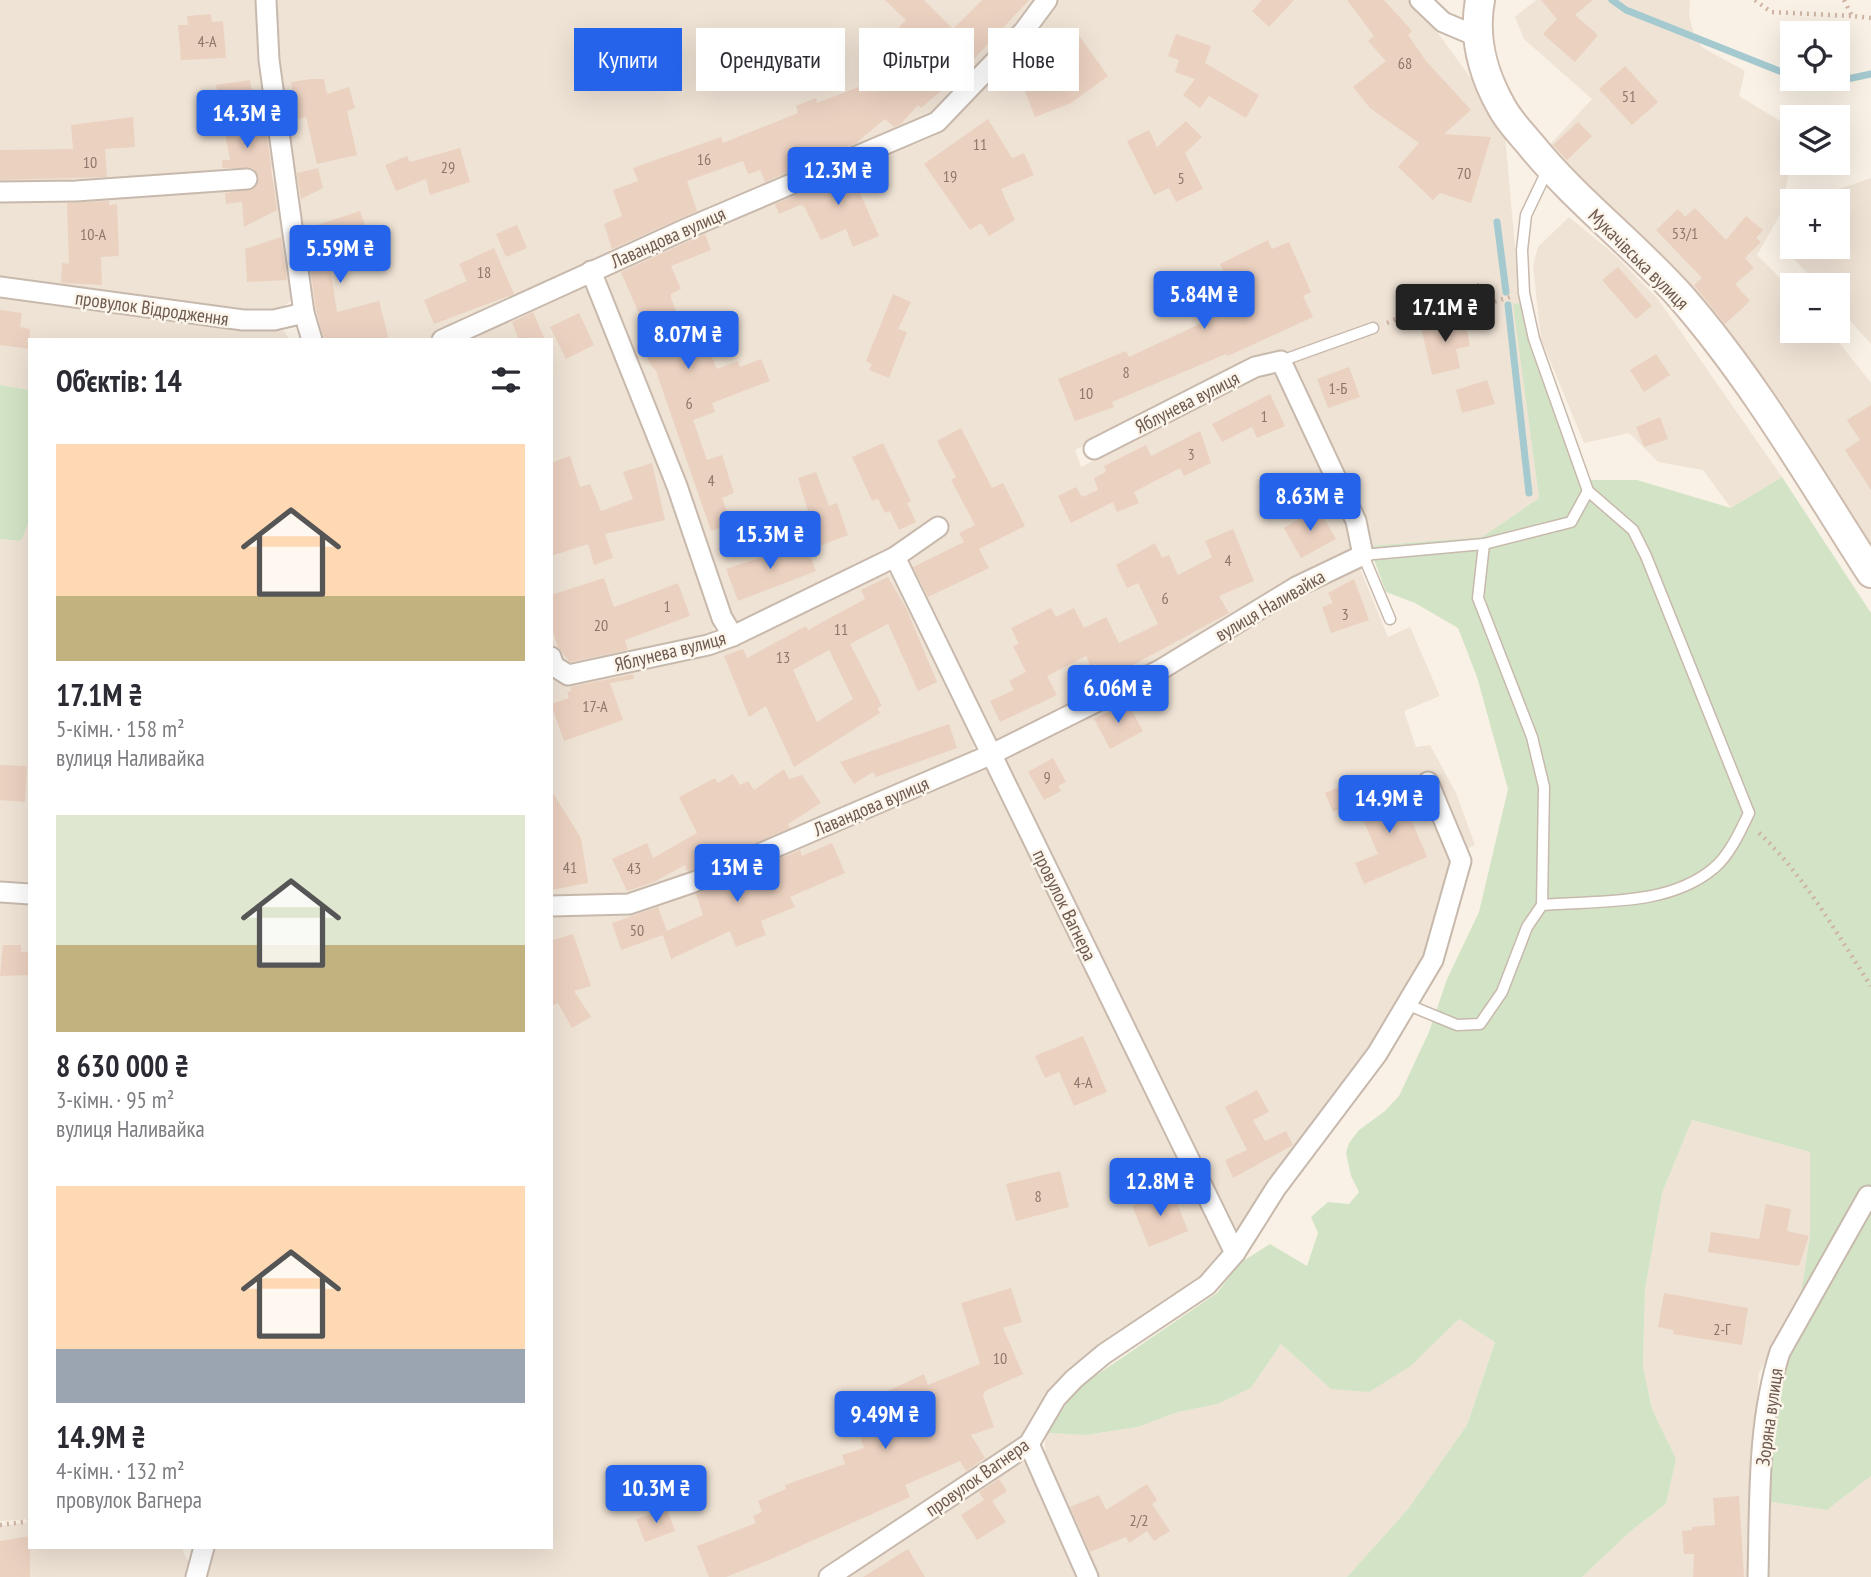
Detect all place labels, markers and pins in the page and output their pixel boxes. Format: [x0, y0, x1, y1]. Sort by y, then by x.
pin: 14.3M ₴ [182, 90, 312, 150]
pin: 12.3M ₴ [773, 148, 903, 207]
pin: 5.59M ₴ [275, 226, 405, 285]
pin: 5.84M ₴ [1139, 272, 1269, 331]
pin: 17.1M ₴ [1380, 284, 1510, 344]
pin: 8.07M ₴ [623, 312, 753, 371]
pin: 8.63M ₴ [1245, 474, 1375, 533]
pin: 15.3M ₴ [705, 512, 835, 571]
pin: 6.06M ₴ [1053, 666, 1183, 725]
pin: 14.9M ₴ [1324, 776, 1454, 835]
pin: 13M ₴ [688, 844, 786, 904]
pin: 12.8M ₴ [1095, 1158, 1225, 1218]
pin: 9.49M ₴ [820, 1392, 950, 1451]
pin: 10.3M ₴ [591, 1466, 721, 1525]

